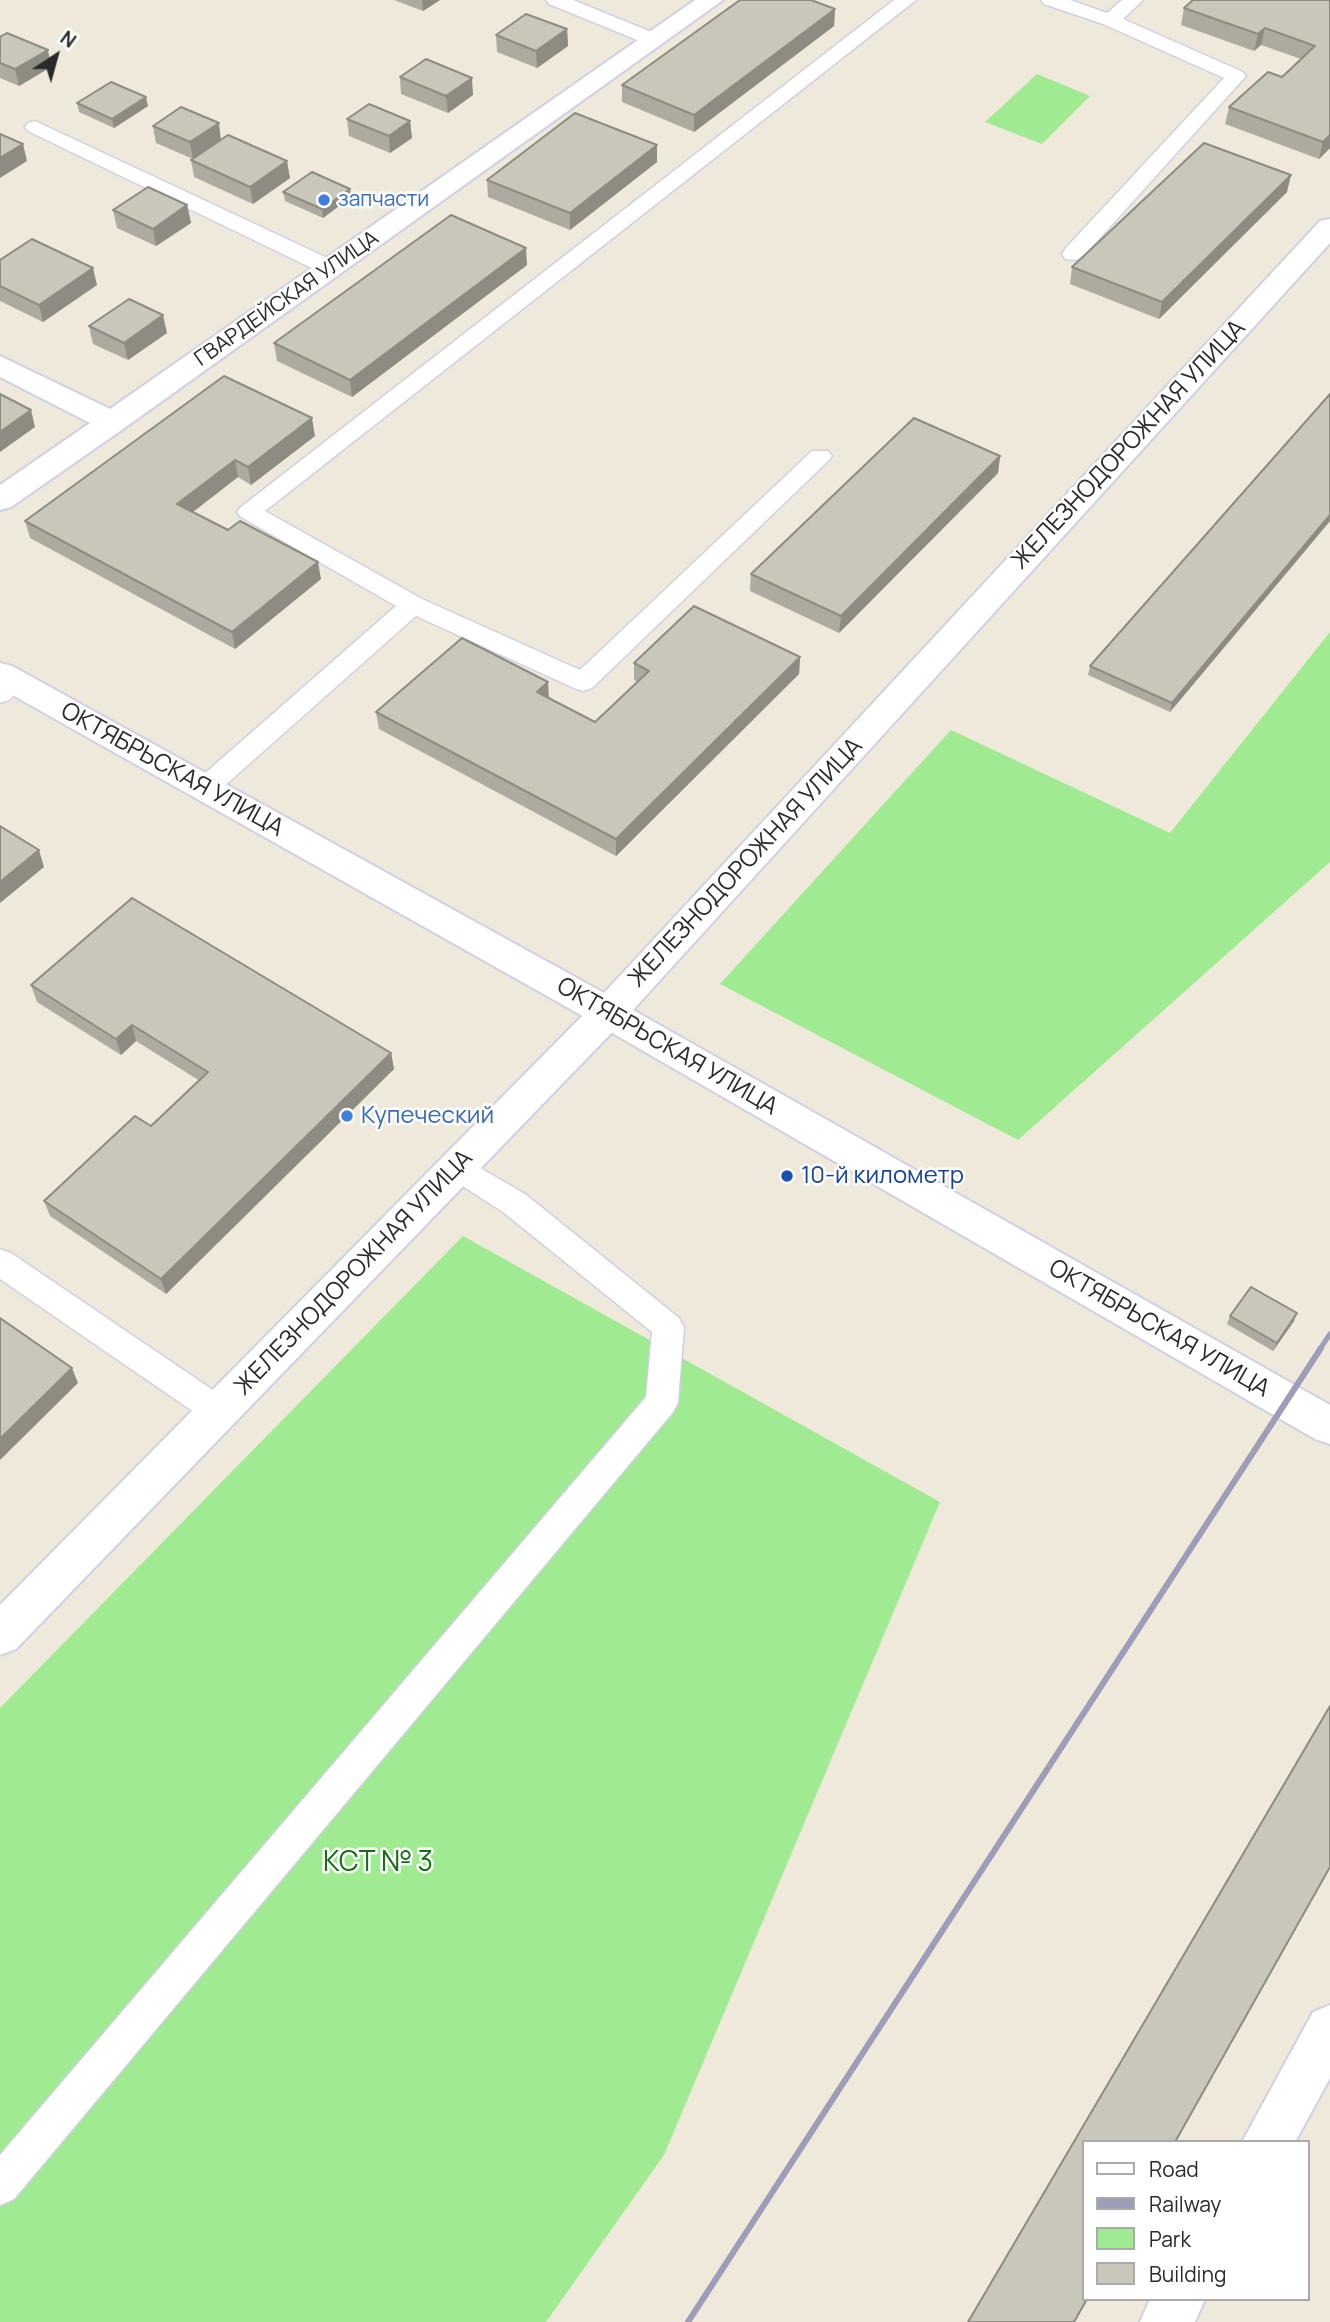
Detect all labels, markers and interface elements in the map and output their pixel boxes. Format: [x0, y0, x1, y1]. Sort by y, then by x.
north arrow [21, 21, 91, 91]
text: N [55, 24, 82, 54]
place label: запчасти [338, 187, 429, 213]
marker: запчасти [316, 192, 332, 208]
street label: ГВАРДЕЙСКАЯ УЛИЦА [190, 226, 384, 372]
street label: ЖЕЛЕЗНОДОРОЖНАЯ УЛИЦА [1006, 315, 1252, 575]
street label: ОКТЯБРЬСКАЯ УЛИЦА [56, 697, 288, 843]
street label: ЖЕЛЕЗНОДОРОЖНАЯ УЛИЦА [623, 733, 869, 993]
street label: ОКТЯБРЬСКАЯ УЛИЦА [551, 972, 783, 1122]
place label: Купеческий [361, 1102, 494, 1130]
marker: Купеческий [339, 1108, 355, 1124]
street label: ЖЕЛЕЗНОДОРОЖНАЯ УЛИЦА [229, 1144, 479, 1402]
place label: 10-й километр [801, 1162, 964, 1190]
marker: 10-й километр [779, 1168, 795, 1184]
street label: ОКТЯБРЬСКАЯ УЛИЦА [1043, 1254, 1275, 1404]
park label: КСТ № 3 [323, 1846, 433, 1880]
legend [1082, 2140, 1309, 2301]
text: Road [1149, 2155, 1199, 2183]
text: Railway [1149, 2190, 1221, 2218]
text: Park [1149, 2225, 1191, 2253]
text: Building [1149, 2260, 1226, 2288]

